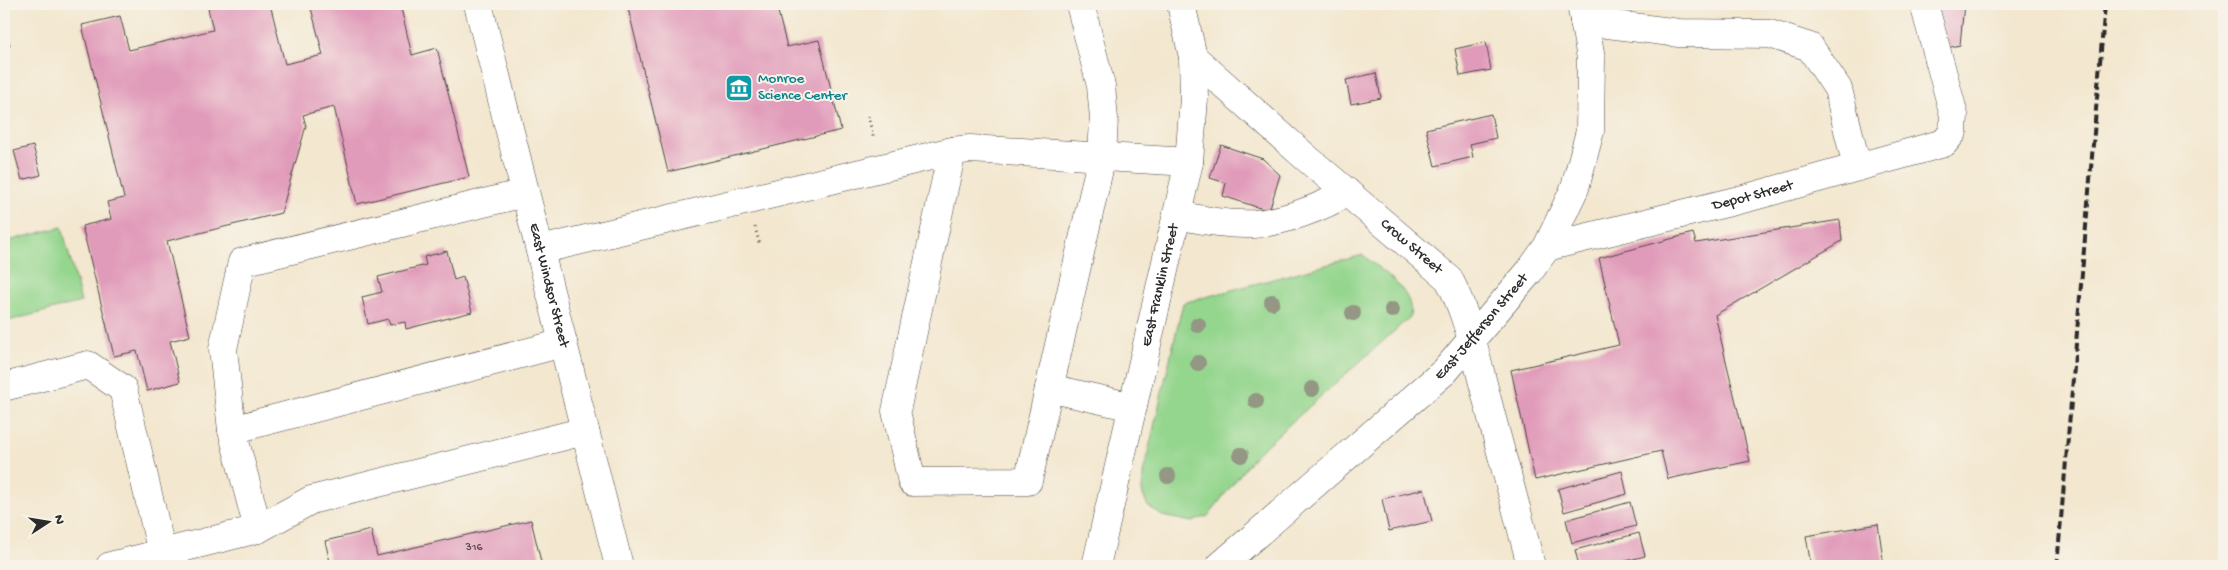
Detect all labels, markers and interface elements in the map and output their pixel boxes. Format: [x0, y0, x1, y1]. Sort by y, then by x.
place label: Monroe Science Center [758, 70, 848, 105]
museum icon: Monroe Science Center [724, 73, 754, 103]
street label: Depot Street [1710, 176, 1797, 215]
street label: Crow Street [1376, 215, 1447, 280]
street label: East Franklin Street [1138, 220, 1184, 348]
street label: East Windsor Street [524, 221, 573, 351]
street label: East Jefferson Street [1431, 269, 1534, 384]
north arrow [22, 498, 72, 548]
text: N [49, 514, 68, 526]
house number: 316 [464, 541, 483, 555]

